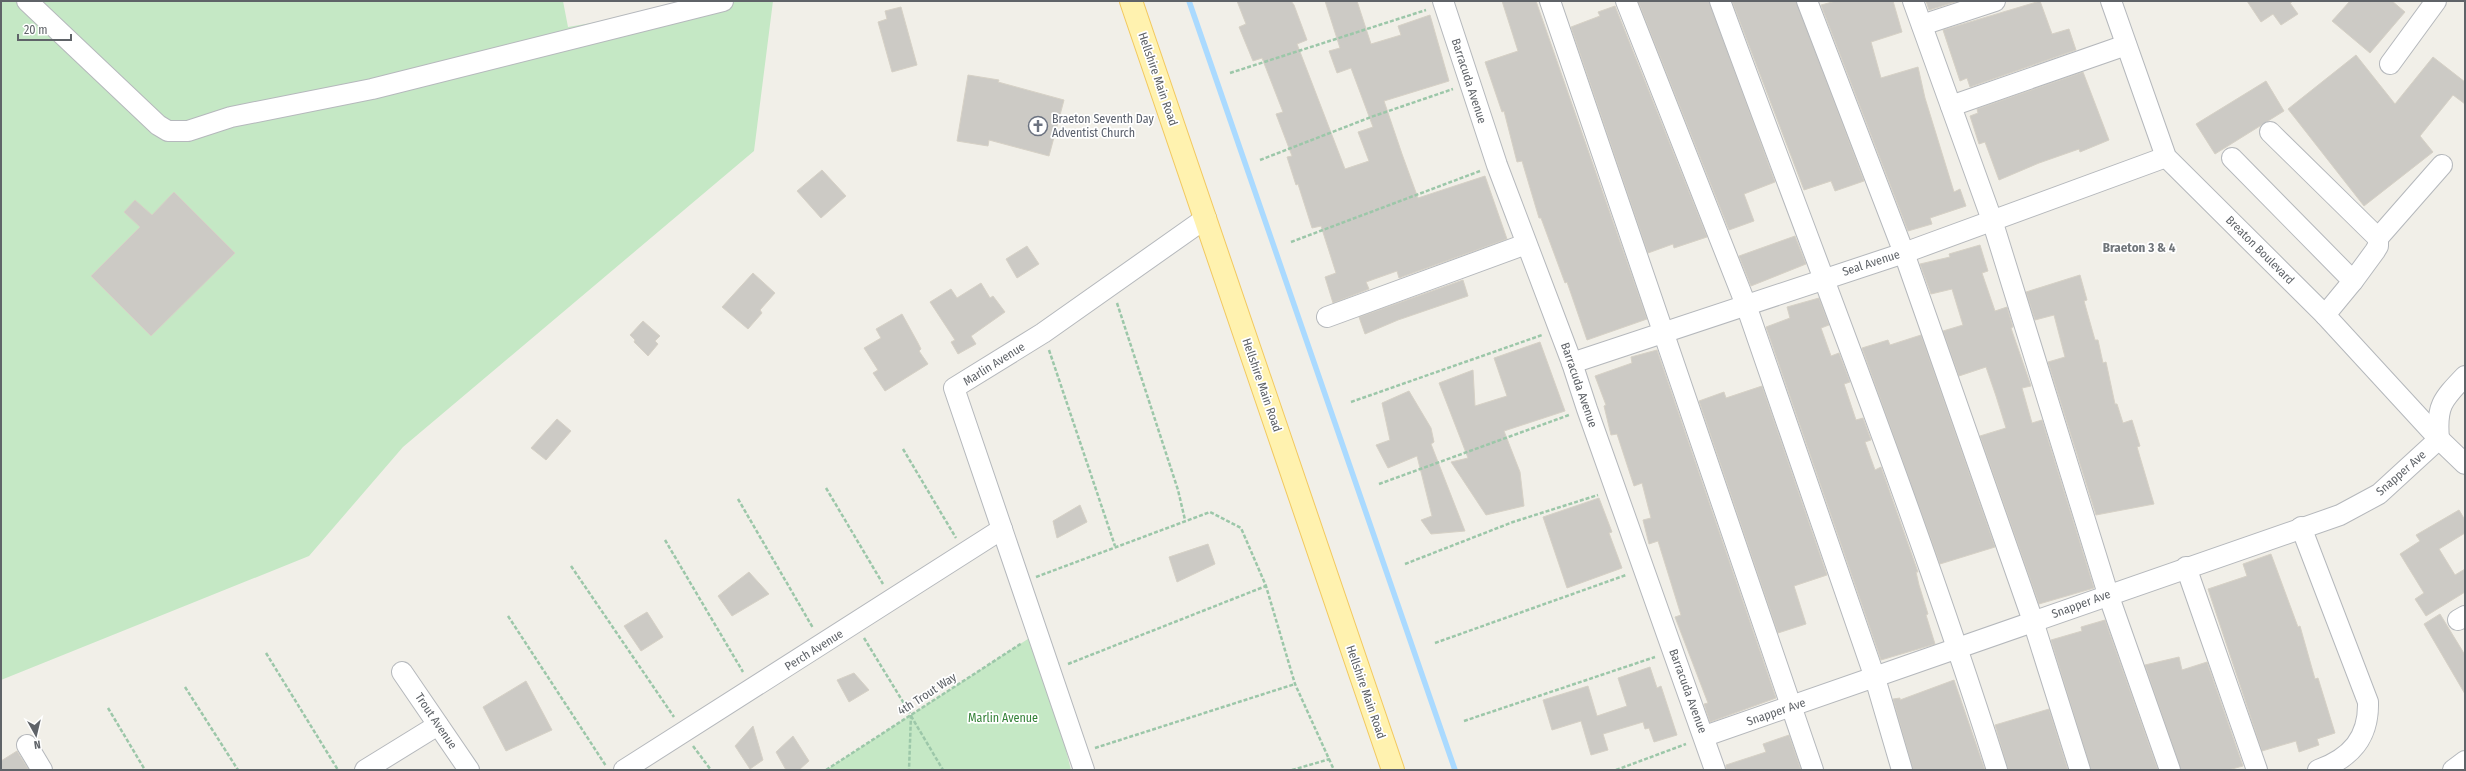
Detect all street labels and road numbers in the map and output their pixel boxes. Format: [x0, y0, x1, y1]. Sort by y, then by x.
street label: Hellshire Main Road [1135, 30, 1181, 128]
street label: Barracuda Avenue [1449, 37, 1489, 125]
street label: Breaton Boulevard [2223, 213, 2297, 287]
street label: Seal Avenue [1840, 247, 1902, 279]
street label: Hellshire Main Road [1239, 336, 1285, 434]
street label: Marlin Avenue [961, 339, 1027, 388]
street label: Barracuda Avenue [1558, 341, 1600, 429]
street label: Snapper Ave [2373, 448, 2429, 498]
street label: Snapper Ave [2050, 587, 2112, 621]
street label: Perch Avenue [782, 627, 846, 673]
street label: Hellshire Main Road [1343, 643, 1389, 741]
street label: Barracuda Avenue [1666, 647, 1710, 735]
street label: 4th Trout Way [895, 670, 959, 718]
street label: Trout Avenue [412, 690, 460, 752]
street label: Snapper Ave [1745, 695, 1807, 729]

